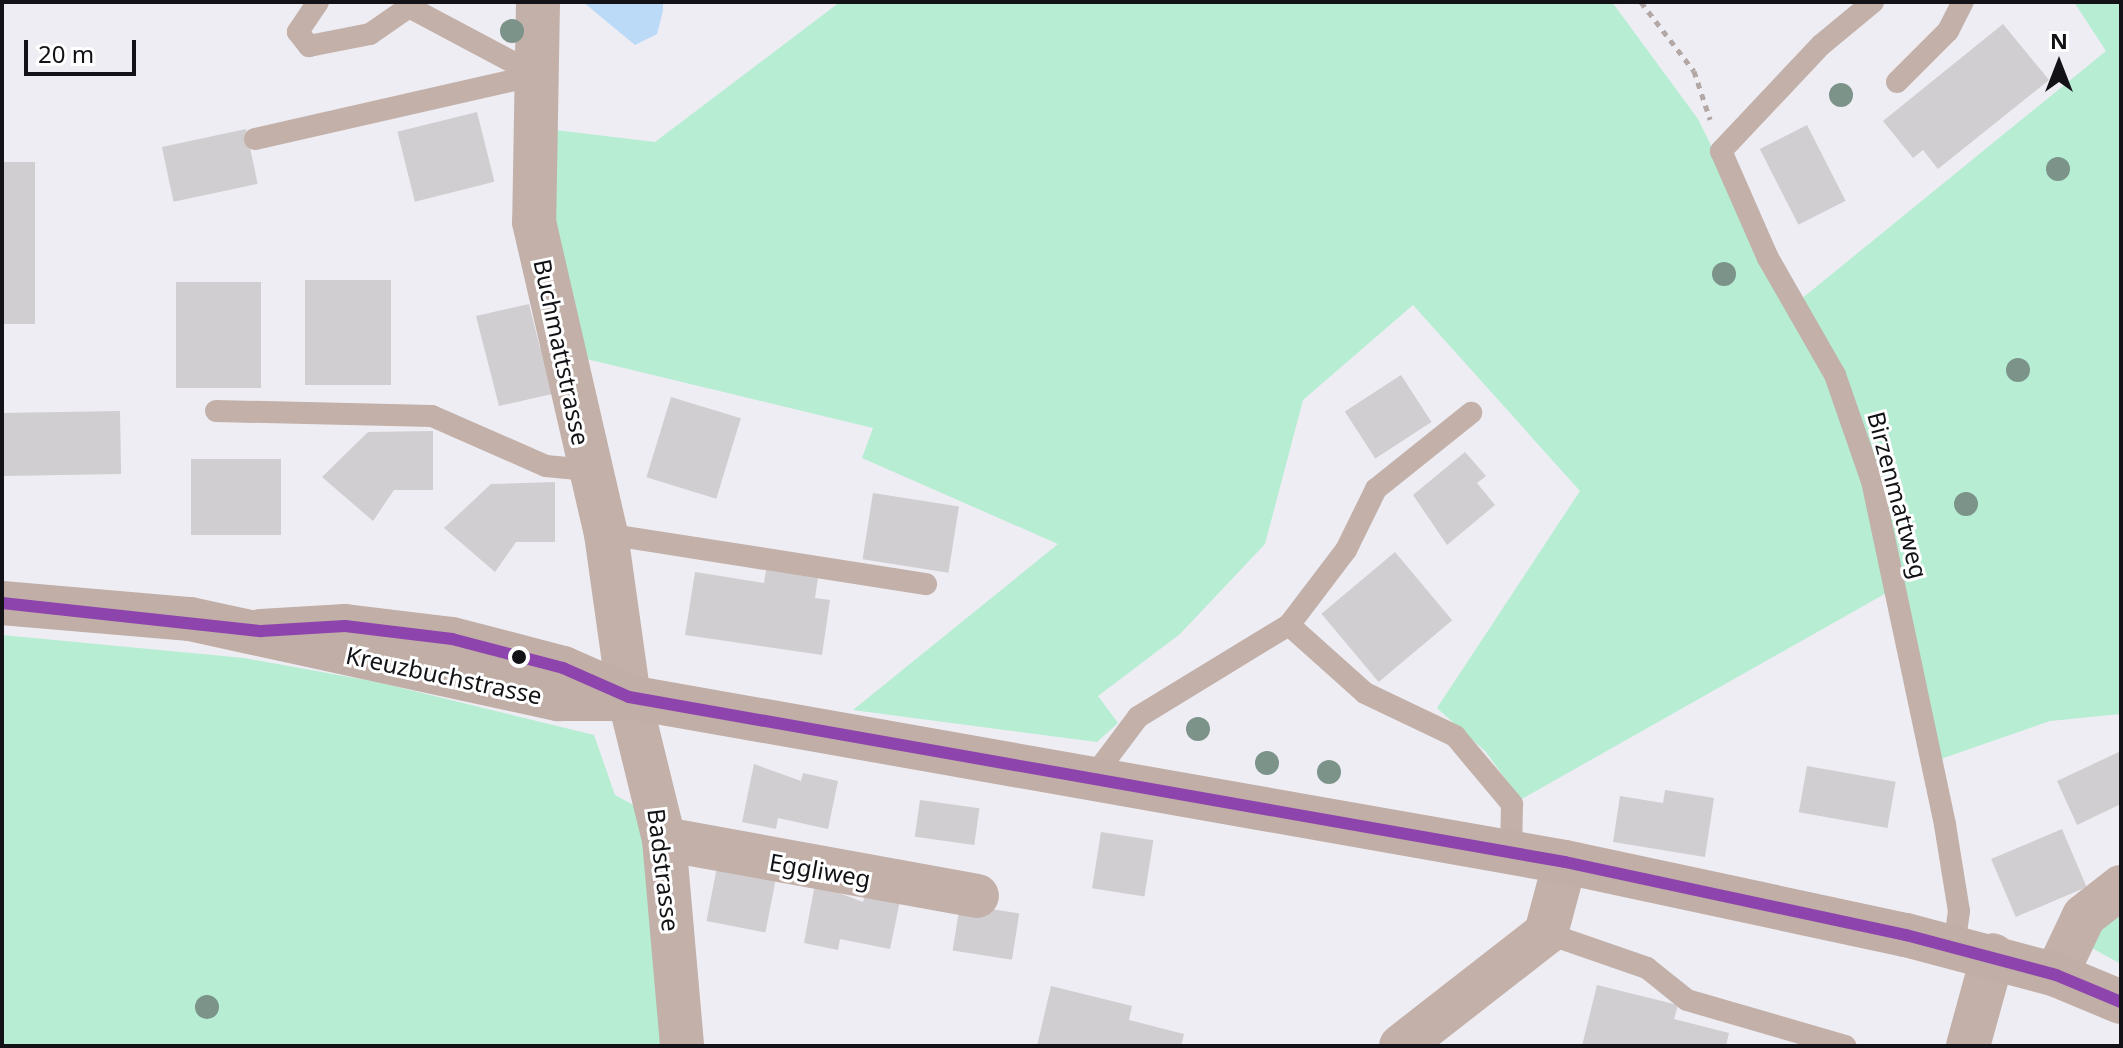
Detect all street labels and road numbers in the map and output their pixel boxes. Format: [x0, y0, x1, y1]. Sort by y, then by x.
street label: Buchmattstrasse [528, 256, 596, 448]
street label: Birzenmattweg [1862, 408, 1934, 582]
street label: Kreuzbuchstrasse [343, 640, 545, 710]
street label: Badstrasse [642, 807, 686, 933]
street label: Eggliweg [767, 847, 873, 893]

